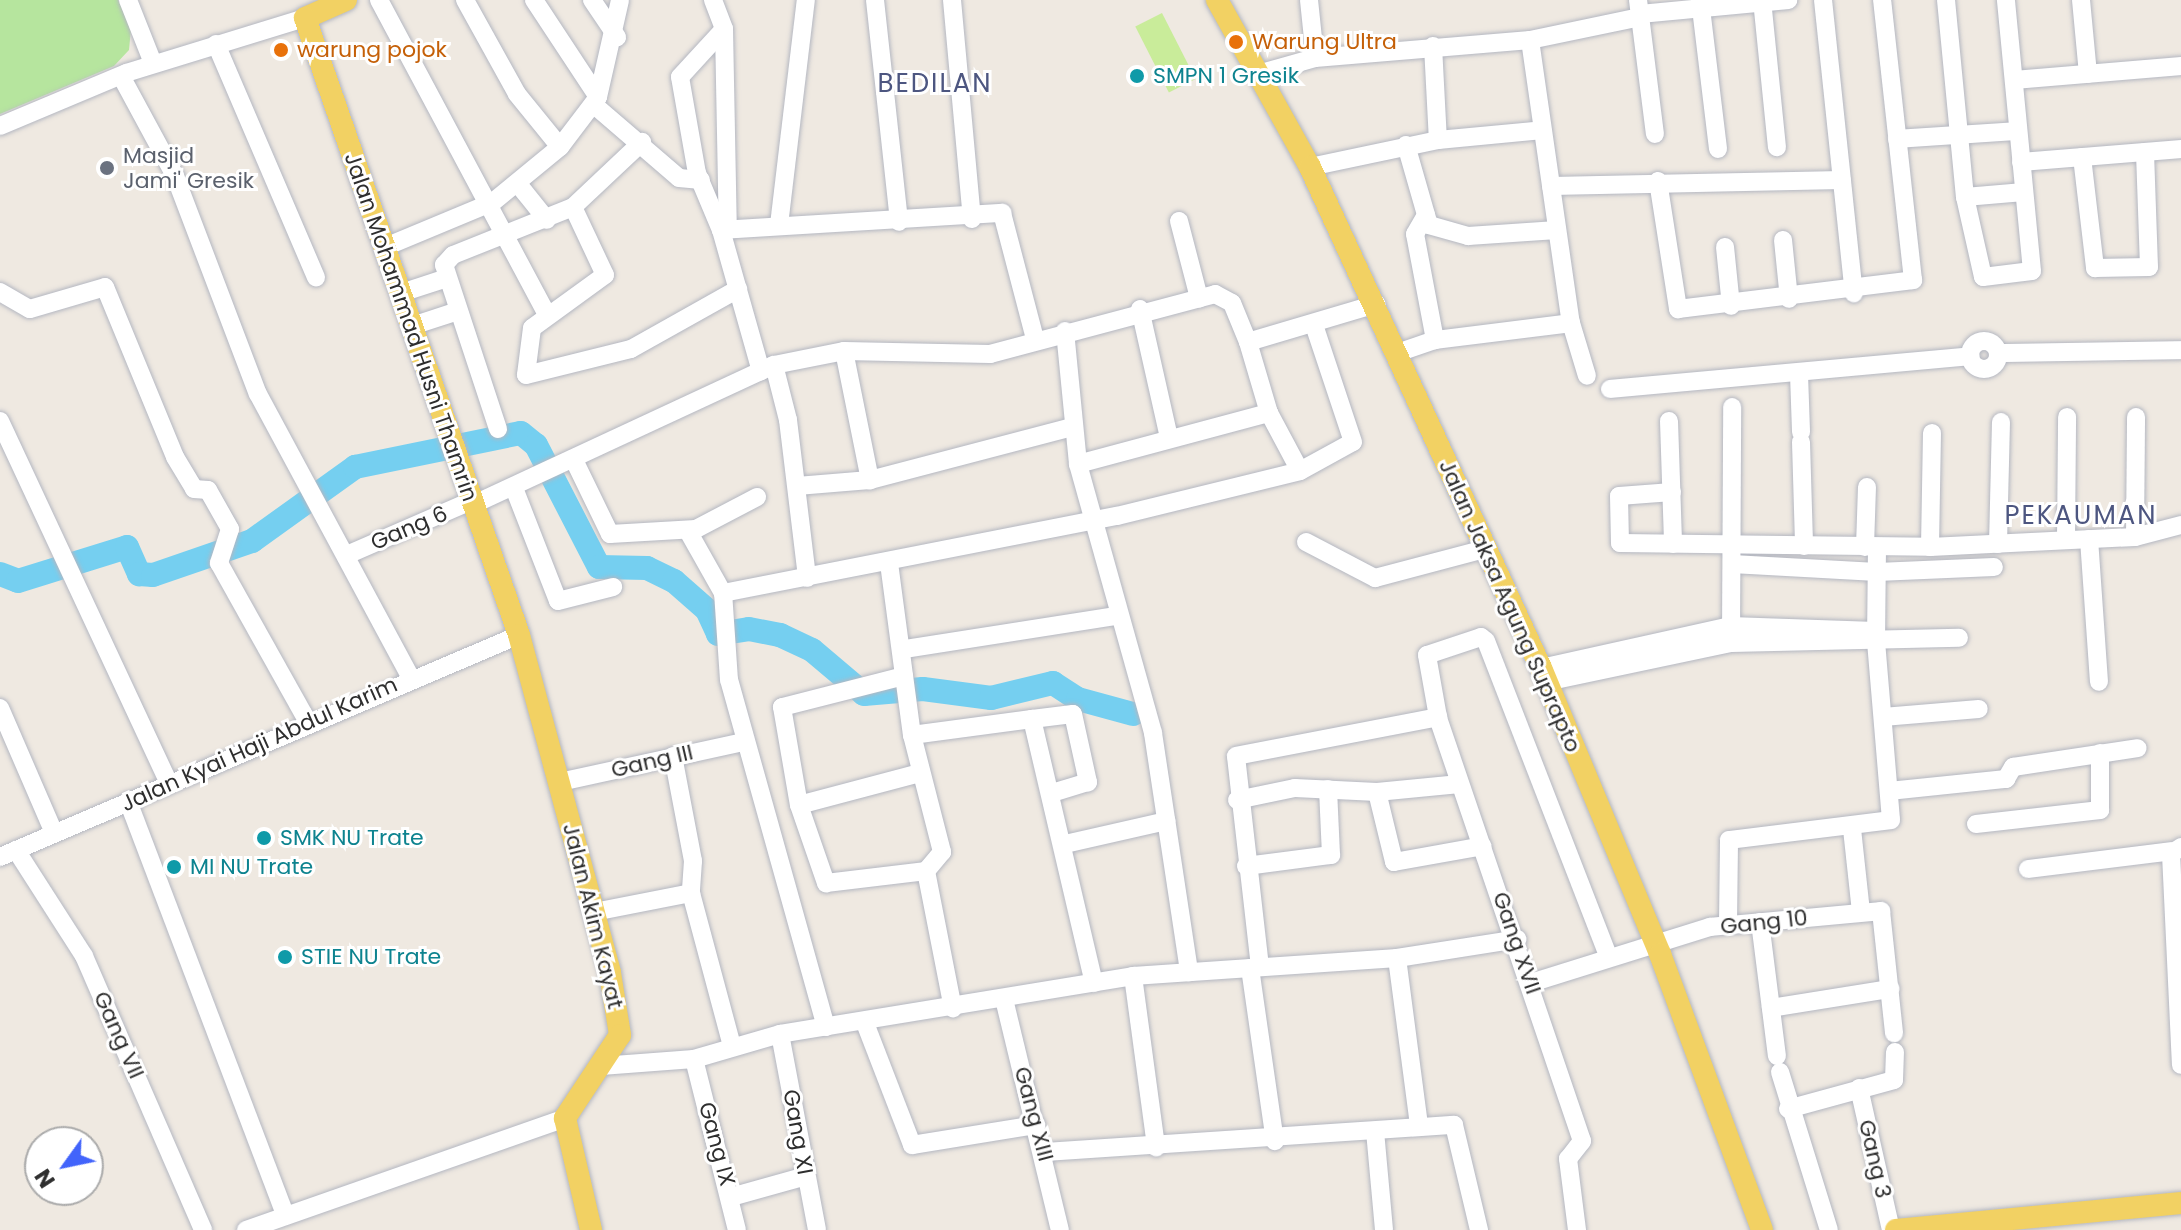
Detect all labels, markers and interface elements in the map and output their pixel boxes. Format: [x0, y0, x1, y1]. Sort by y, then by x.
place label: Warung Ultra [1252, 29, 1397, 55]
marker: Warung Ultra [1227, 33, 1245, 51]
place label: warung pojok [297, 37, 447, 63]
marker: warung pojok [272, 41, 290, 59]
place label: SMPN 1 Gresik [1153, 63, 1299, 89]
marker: SMPN 1 Gresik [1128, 67, 1146, 85]
district label: BEDILAN [877, 68, 993, 100]
place label: Masjid Jami' Gresik [123, 142, 254, 194]
street label: Jalan Mohammad Husni Thamrin [339, 149, 483, 505]
marker: Masjid Jami' Gresik [98, 159, 116, 177]
street label: Jalan Jaksa Agung Suprapto [1433, 456, 1587, 756]
street label: Gang 6 [367, 500, 451, 556]
district label: PEKAUMAN [2004, 500, 2158, 532]
street label: Jalan Kyai Haji Abdul Karim [117, 671, 401, 817]
street label: Gang III [609, 739, 695, 783]
street label: Jalan Akim Kayat [557, 821, 629, 1011]
place label: SMK NU Trate [280, 825, 424, 851]
marker: SMK NU Trate [255, 829, 273, 847]
place label: MI NU Trate [190, 854, 313, 880]
marker: MI NU Trate [165, 858, 183, 876]
street label: Gang XVII [1487, 889, 1547, 997]
street label: Gang 10 [1719, 904, 1809, 940]
place label: STIE NU Trate [301, 944, 441, 970]
marker: STIE NU Trate [276, 948, 294, 966]
street label: Gang VII [88, 987, 150, 1083]
street label: Gang XIII [1009, 1064, 1059, 1164]
street label: Gang XI [778, 1087, 818, 1177]
street label: Gang IX [693, 1099, 741, 1189]
street label: Gang 3 [1853, 1117, 1897, 1201]
north arrow [24, 1126, 104, 1206]
text: N [28, 1163, 63, 1194]

